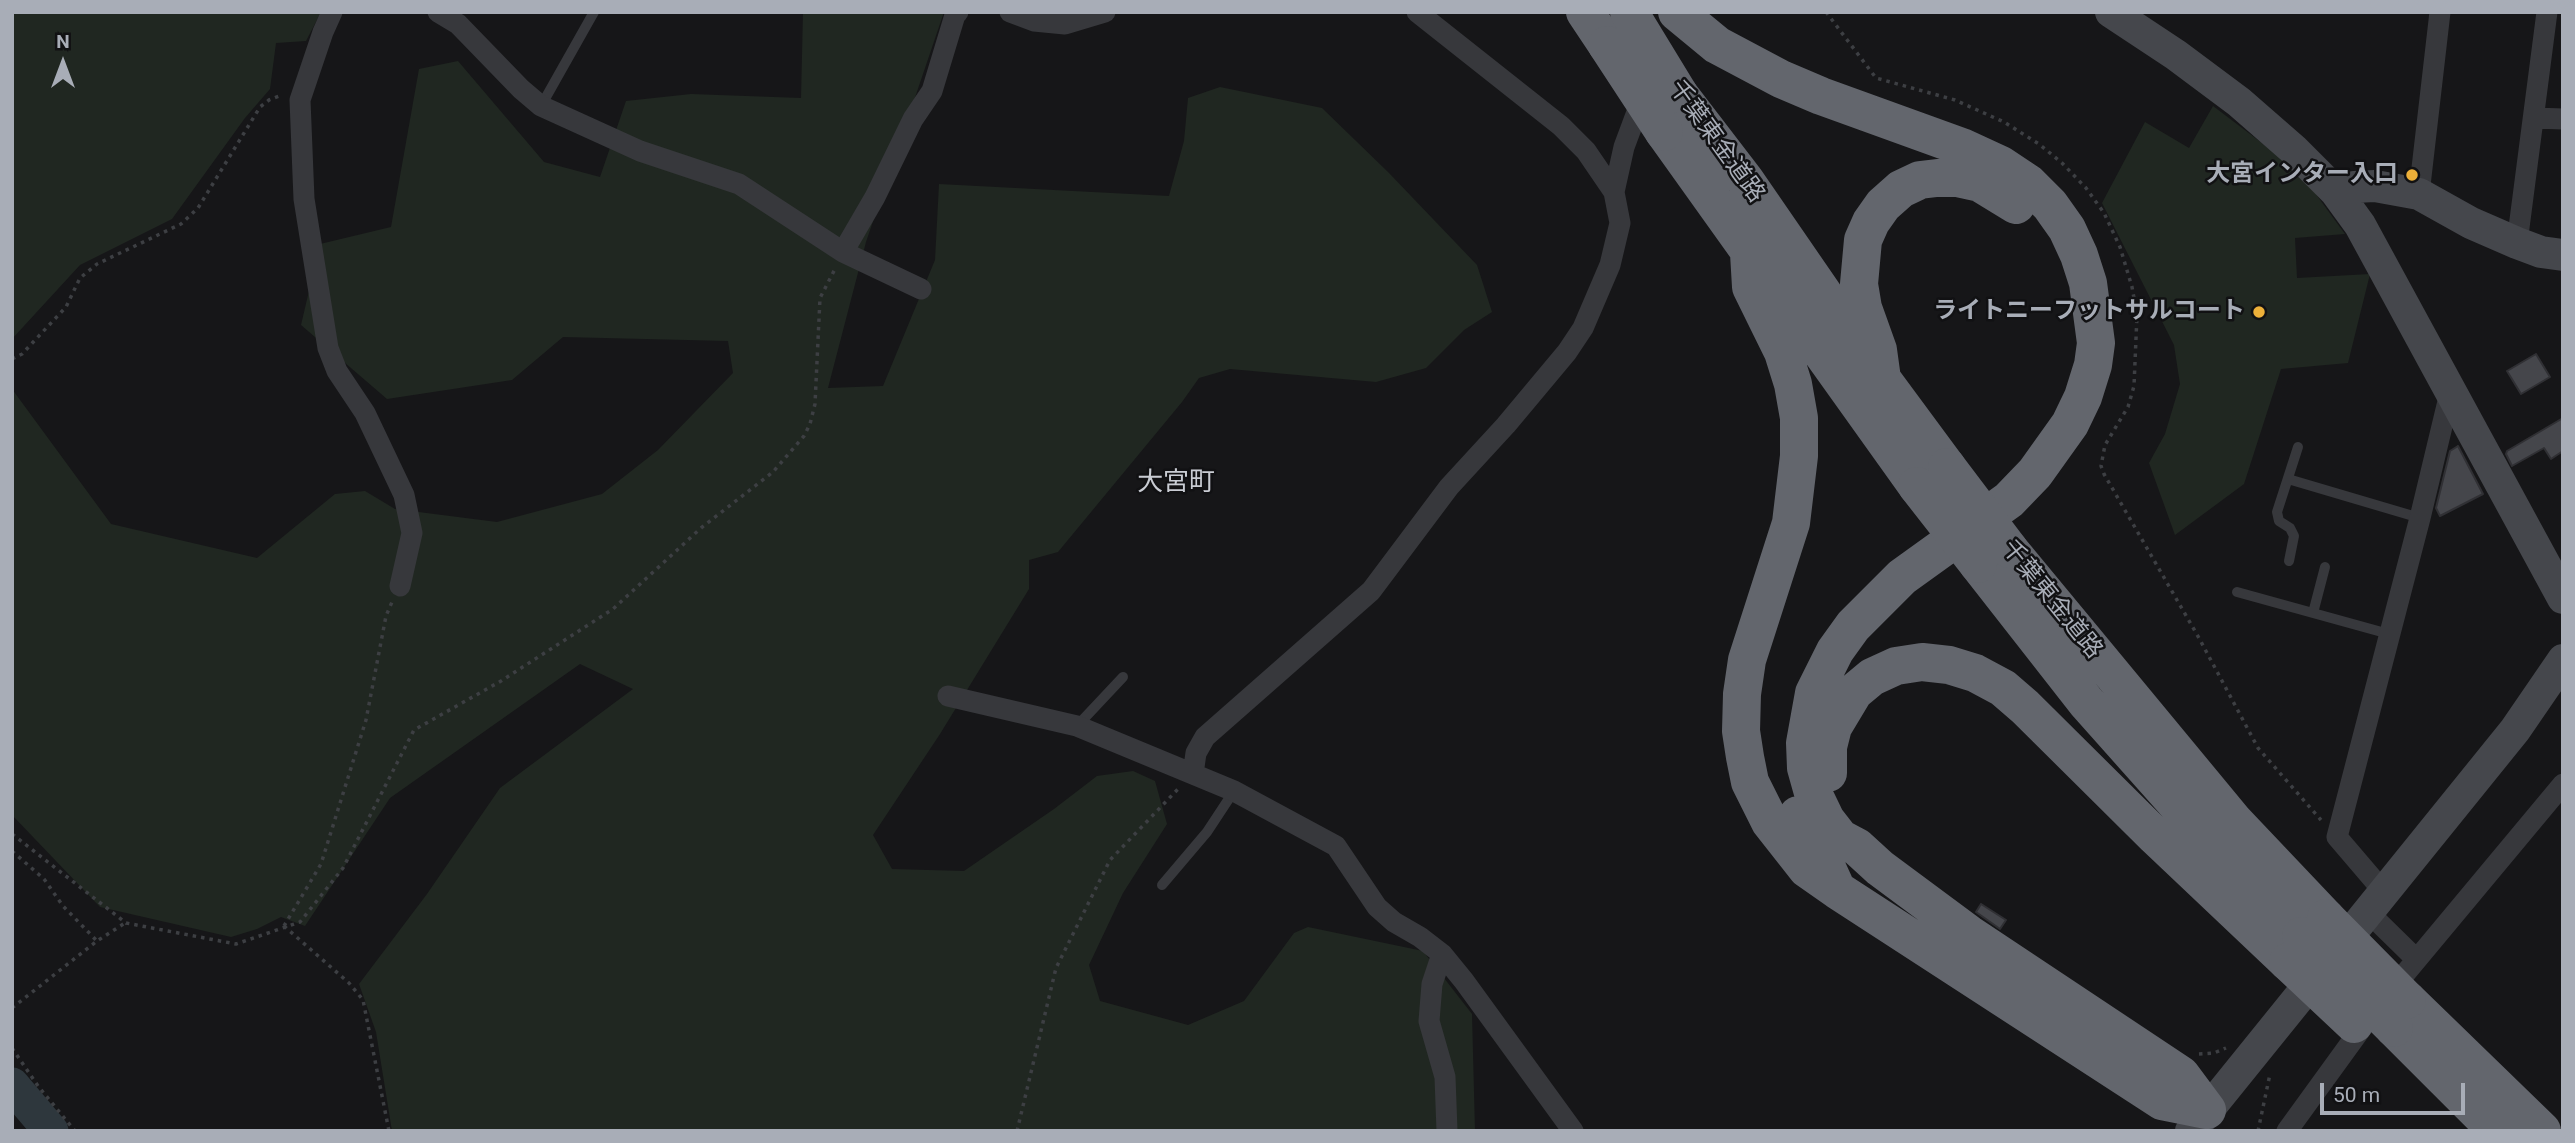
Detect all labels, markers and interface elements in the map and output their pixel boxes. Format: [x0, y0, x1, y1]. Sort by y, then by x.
north arrow [28, 28, 98, 98]
text: N [56, 30, 70, 53]
street label: 千葉東金道路 [1662, 75, 1770, 209]
place label: 大宮インター入口 [2206, 161, 2398, 189]
marker: 大宮インター入口 [2404, 167, 2420, 183]
place label: ライトニーフットサルコート [1933, 298, 2245, 326]
marker: ライトニーフットサルコート [2251, 304, 2267, 320]
district label: 大宮町 [1137, 467, 1215, 499]
street label: 千葉東金道路 [1994, 535, 2108, 665]
scale bar [2323, 1070, 2468, 1114]
text: 50 m [2333, 1083, 2380, 1107]

